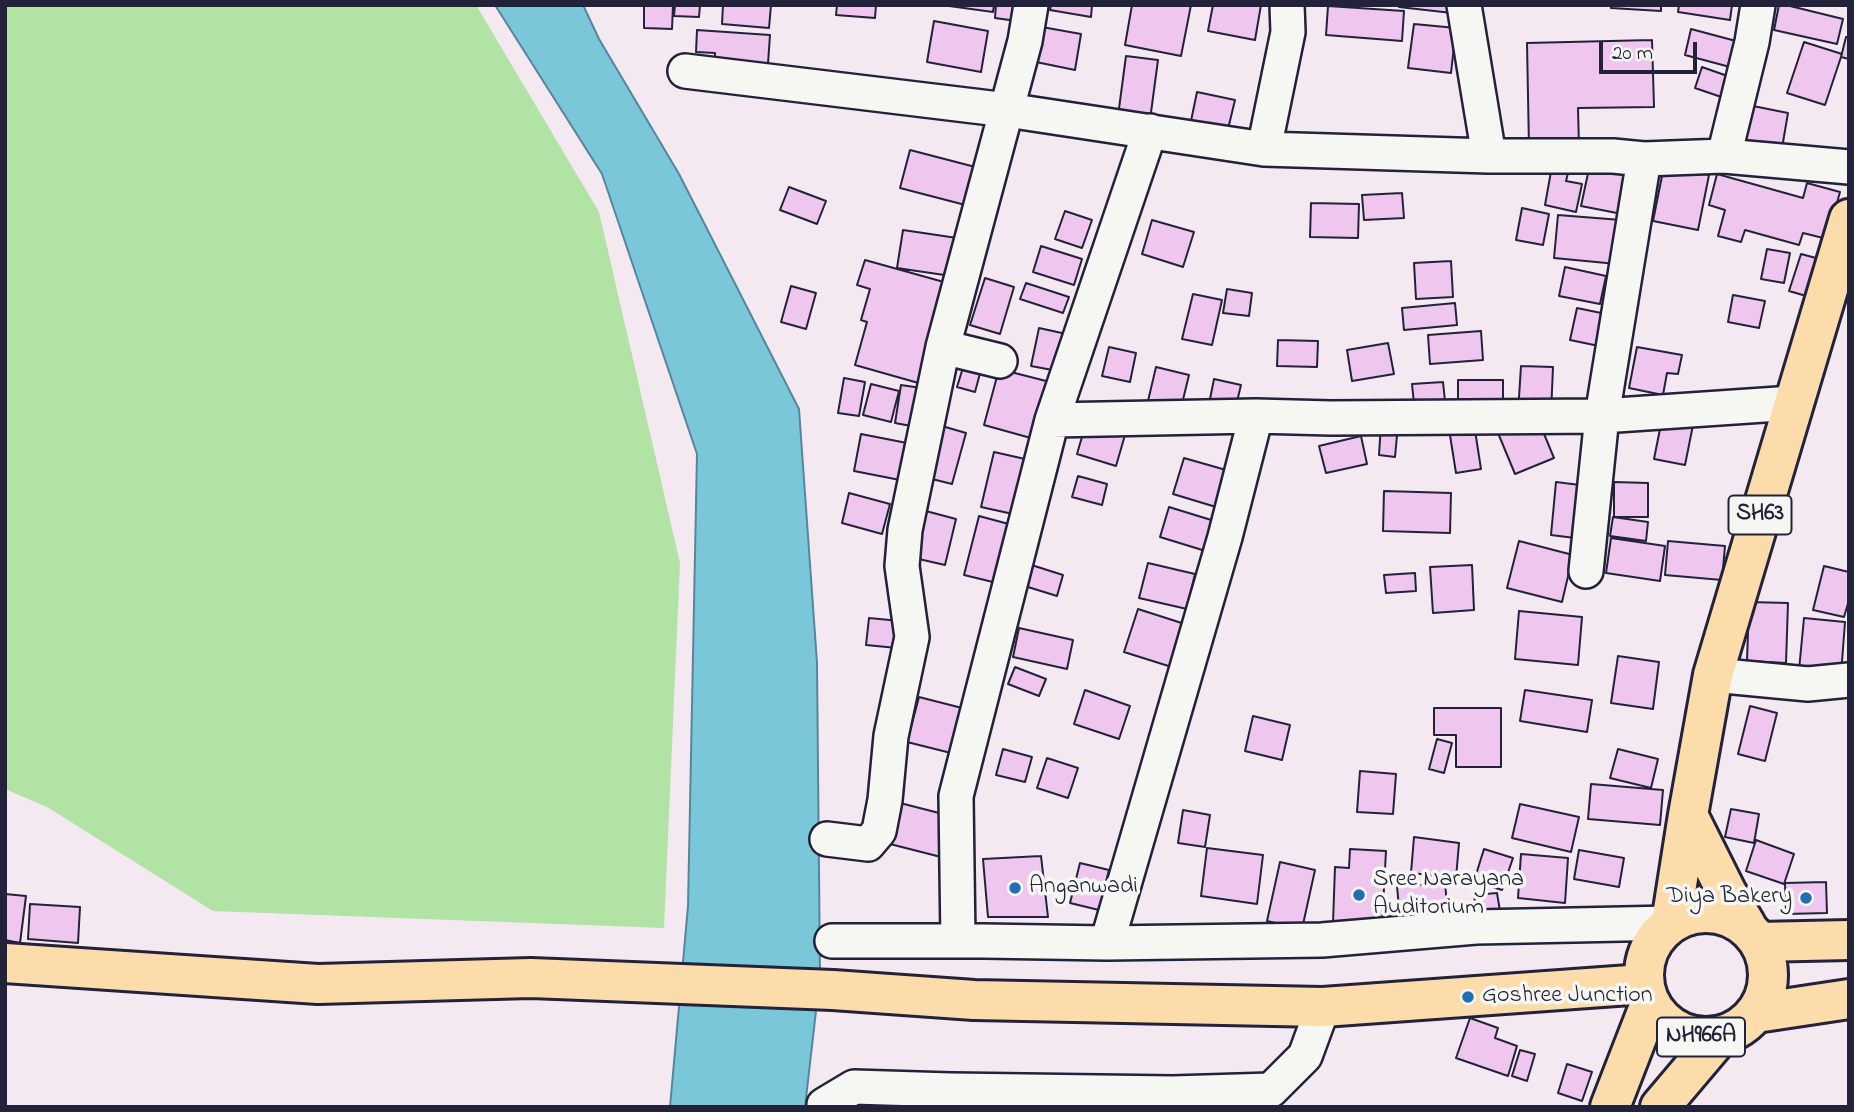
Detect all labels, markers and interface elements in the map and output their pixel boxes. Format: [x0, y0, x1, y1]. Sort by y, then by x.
scale bar [1602, 28, 1700, 72]
text: 20 m [1612, 39, 1653, 69]
road number: SH63 [1728, 495, 1792, 534]
place label: Sree Narayana Auditorium [1373, 867, 1524, 923]
place label: Anganwadi [1029, 874, 1138, 902]
marker: Anganwadi [1007, 880, 1023, 896]
place label: Diya Bakery [1667, 884, 1792, 912]
marker: Sree Narayana Auditorium [1351, 887, 1367, 903]
marker: Diya Bakery [1798, 890, 1814, 906]
place label: Goshree Junction [1482, 983, 1653, 1011]
marker: Goshree Junction [1460, 989, 1476, 1005]
road number: NH966A [1657, 1018, 1745, 1056]

